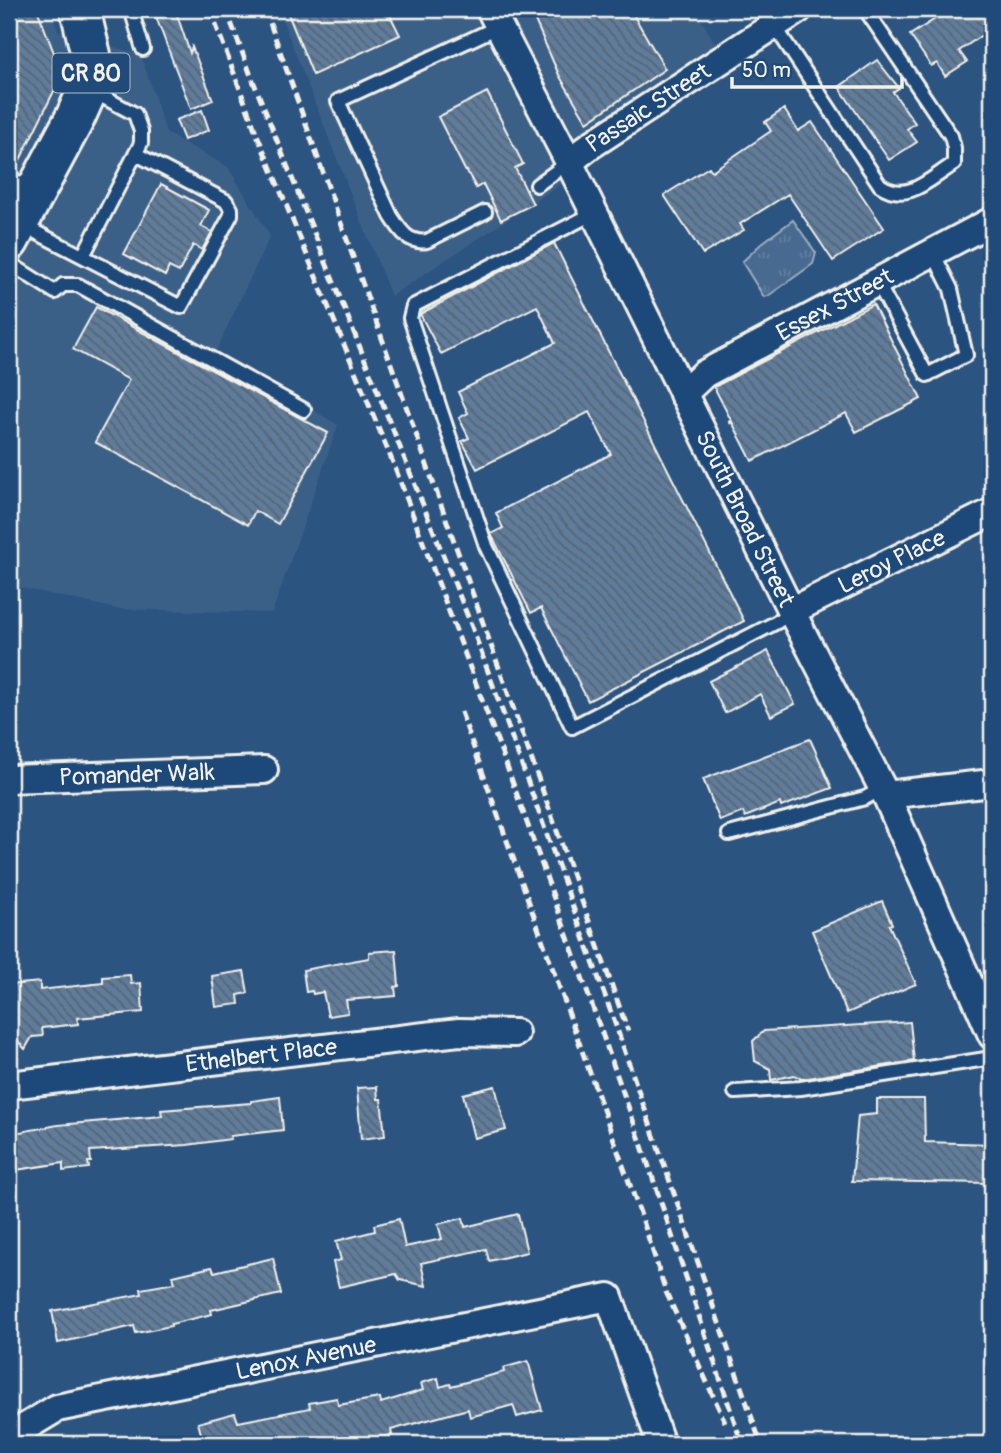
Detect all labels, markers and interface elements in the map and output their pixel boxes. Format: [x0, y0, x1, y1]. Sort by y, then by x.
scale bar [732, 46, 901, 90]
road number: CR 80 [52, 54, 130, 92]
street label: Passaic Street [581, 57, 716, 159]
text: 50 m [742, 57, 791, 84]
street label: Essex Street [772, 262, 899, 348]
street label: South Broad Street [689, 426, 801, 612]
street label: Leroy Place [833, 523, 950, 601]
street label: Pomander Walk [59, 758, 215, 792]
street label: Ethelbert Place [184, 1032, 339, 1079]
street label: Lenox Avenue [233, 1330, 379, 1387]

